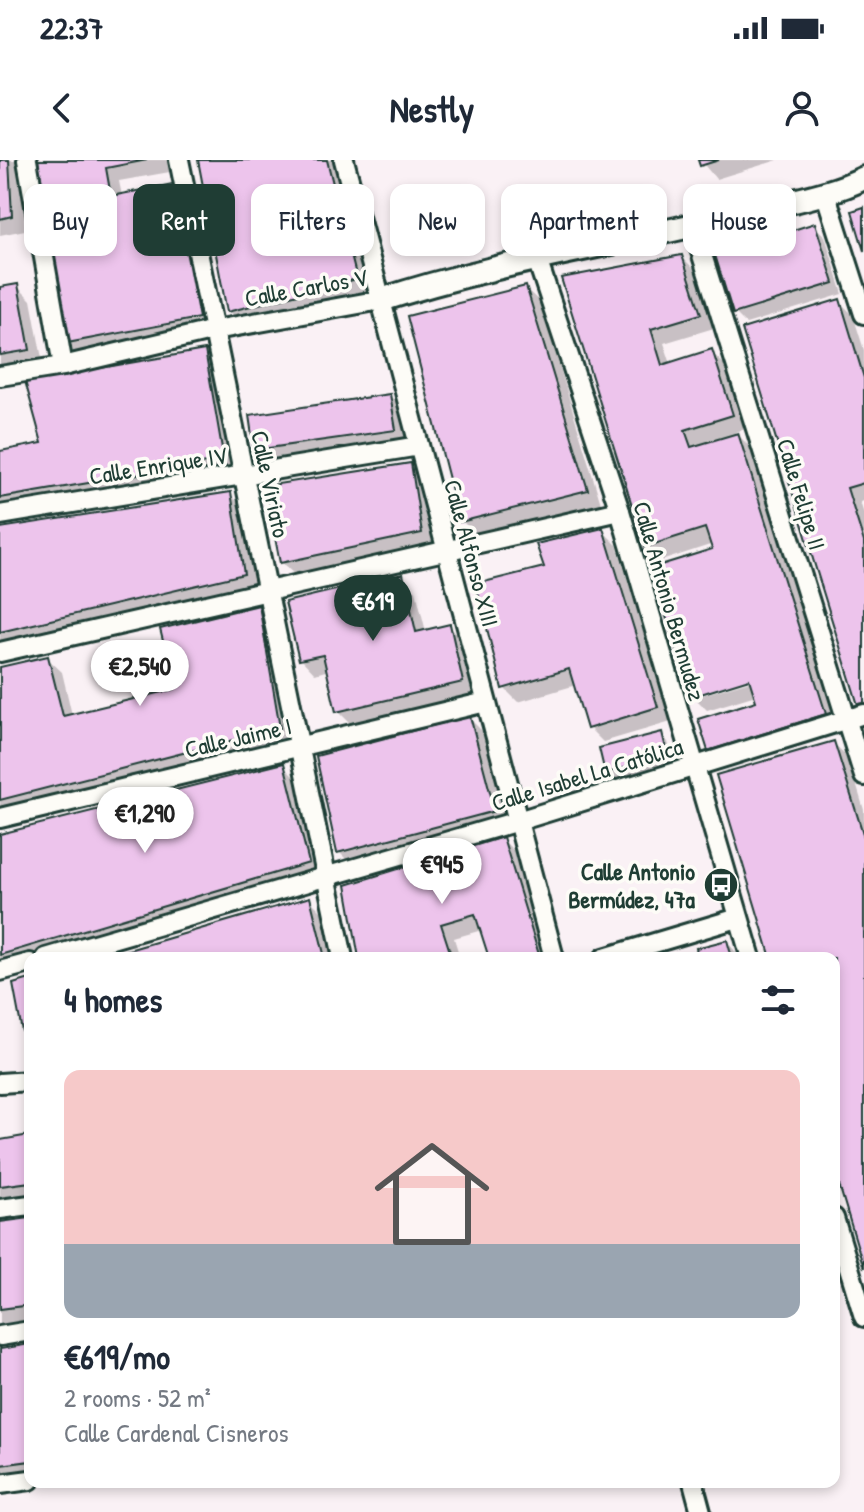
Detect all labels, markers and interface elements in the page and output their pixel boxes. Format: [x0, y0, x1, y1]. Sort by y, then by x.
text: 22:37 [40, 8, 103, 48]
text: Nestly [390, 84, 474, 133]
icon: back [40, 86, 84, 130]
icon: person [780, 86, 824, 130]
chip: Buy [24, 184, 117, 256]
chip: Rent [133, 184, 235, 256]
chip: Filters [251, 184, 374, 256]
chip: New [390, 184, 485, 256]
chip: Apartment [501, 184, 667, 256]
chip: House [683, 184, 796, 256]
street label: Calle Carlos V [242, 260, 370, 314]
street label: Calle Viriato [244, 427, 298, 541]
street label: Calle Felipe II [770, 434, 834, 554]
street label: Calle Enrique IV [87, 438, 230, 492]
street label: Calle Alfonso XIII [437, 476, 507, 630]
street label: Calle Antonio Bermudez [626, 498, 714, 704]
pin: €619 [326, 575, 420, 643]
text: €619 [352, 583, 394, 618]
pin: €2,540 [75, 640, 205, 708]
text: €2,540 [109, 648, 171, 683]
street label: Calle Jaime I [181, 709, 295, 765]
street label: Calle Isabel La Católica [487, 730, 687, 818]
pin: €1,290 [80, 787, 210, 855]
text: €1,290 [115, 795, 175, 830]
pin: €945 [395, 838, 489, 906]
text: €945 [421, 846, 463, 881]
place label: Calle Antonio Bermúdez, 47a [568, 855, 696, 915]
bus stop icon: Calle Antonio Bermúdez, 47a [702, 866, 740, 904]
text: 4 homes [64, 977, 162, 1023]
icon: filters [756, 978, 800, 1022]
icon: home [360, 1122, 504, 1266]
text: €619/mo [64, 1334, 170, 1380]
text: 2 rooms · 52 m² [64, 1380, 211, 1415]
text: Calle Cardenal Cisneros [64, 1415, 288, 1450]

